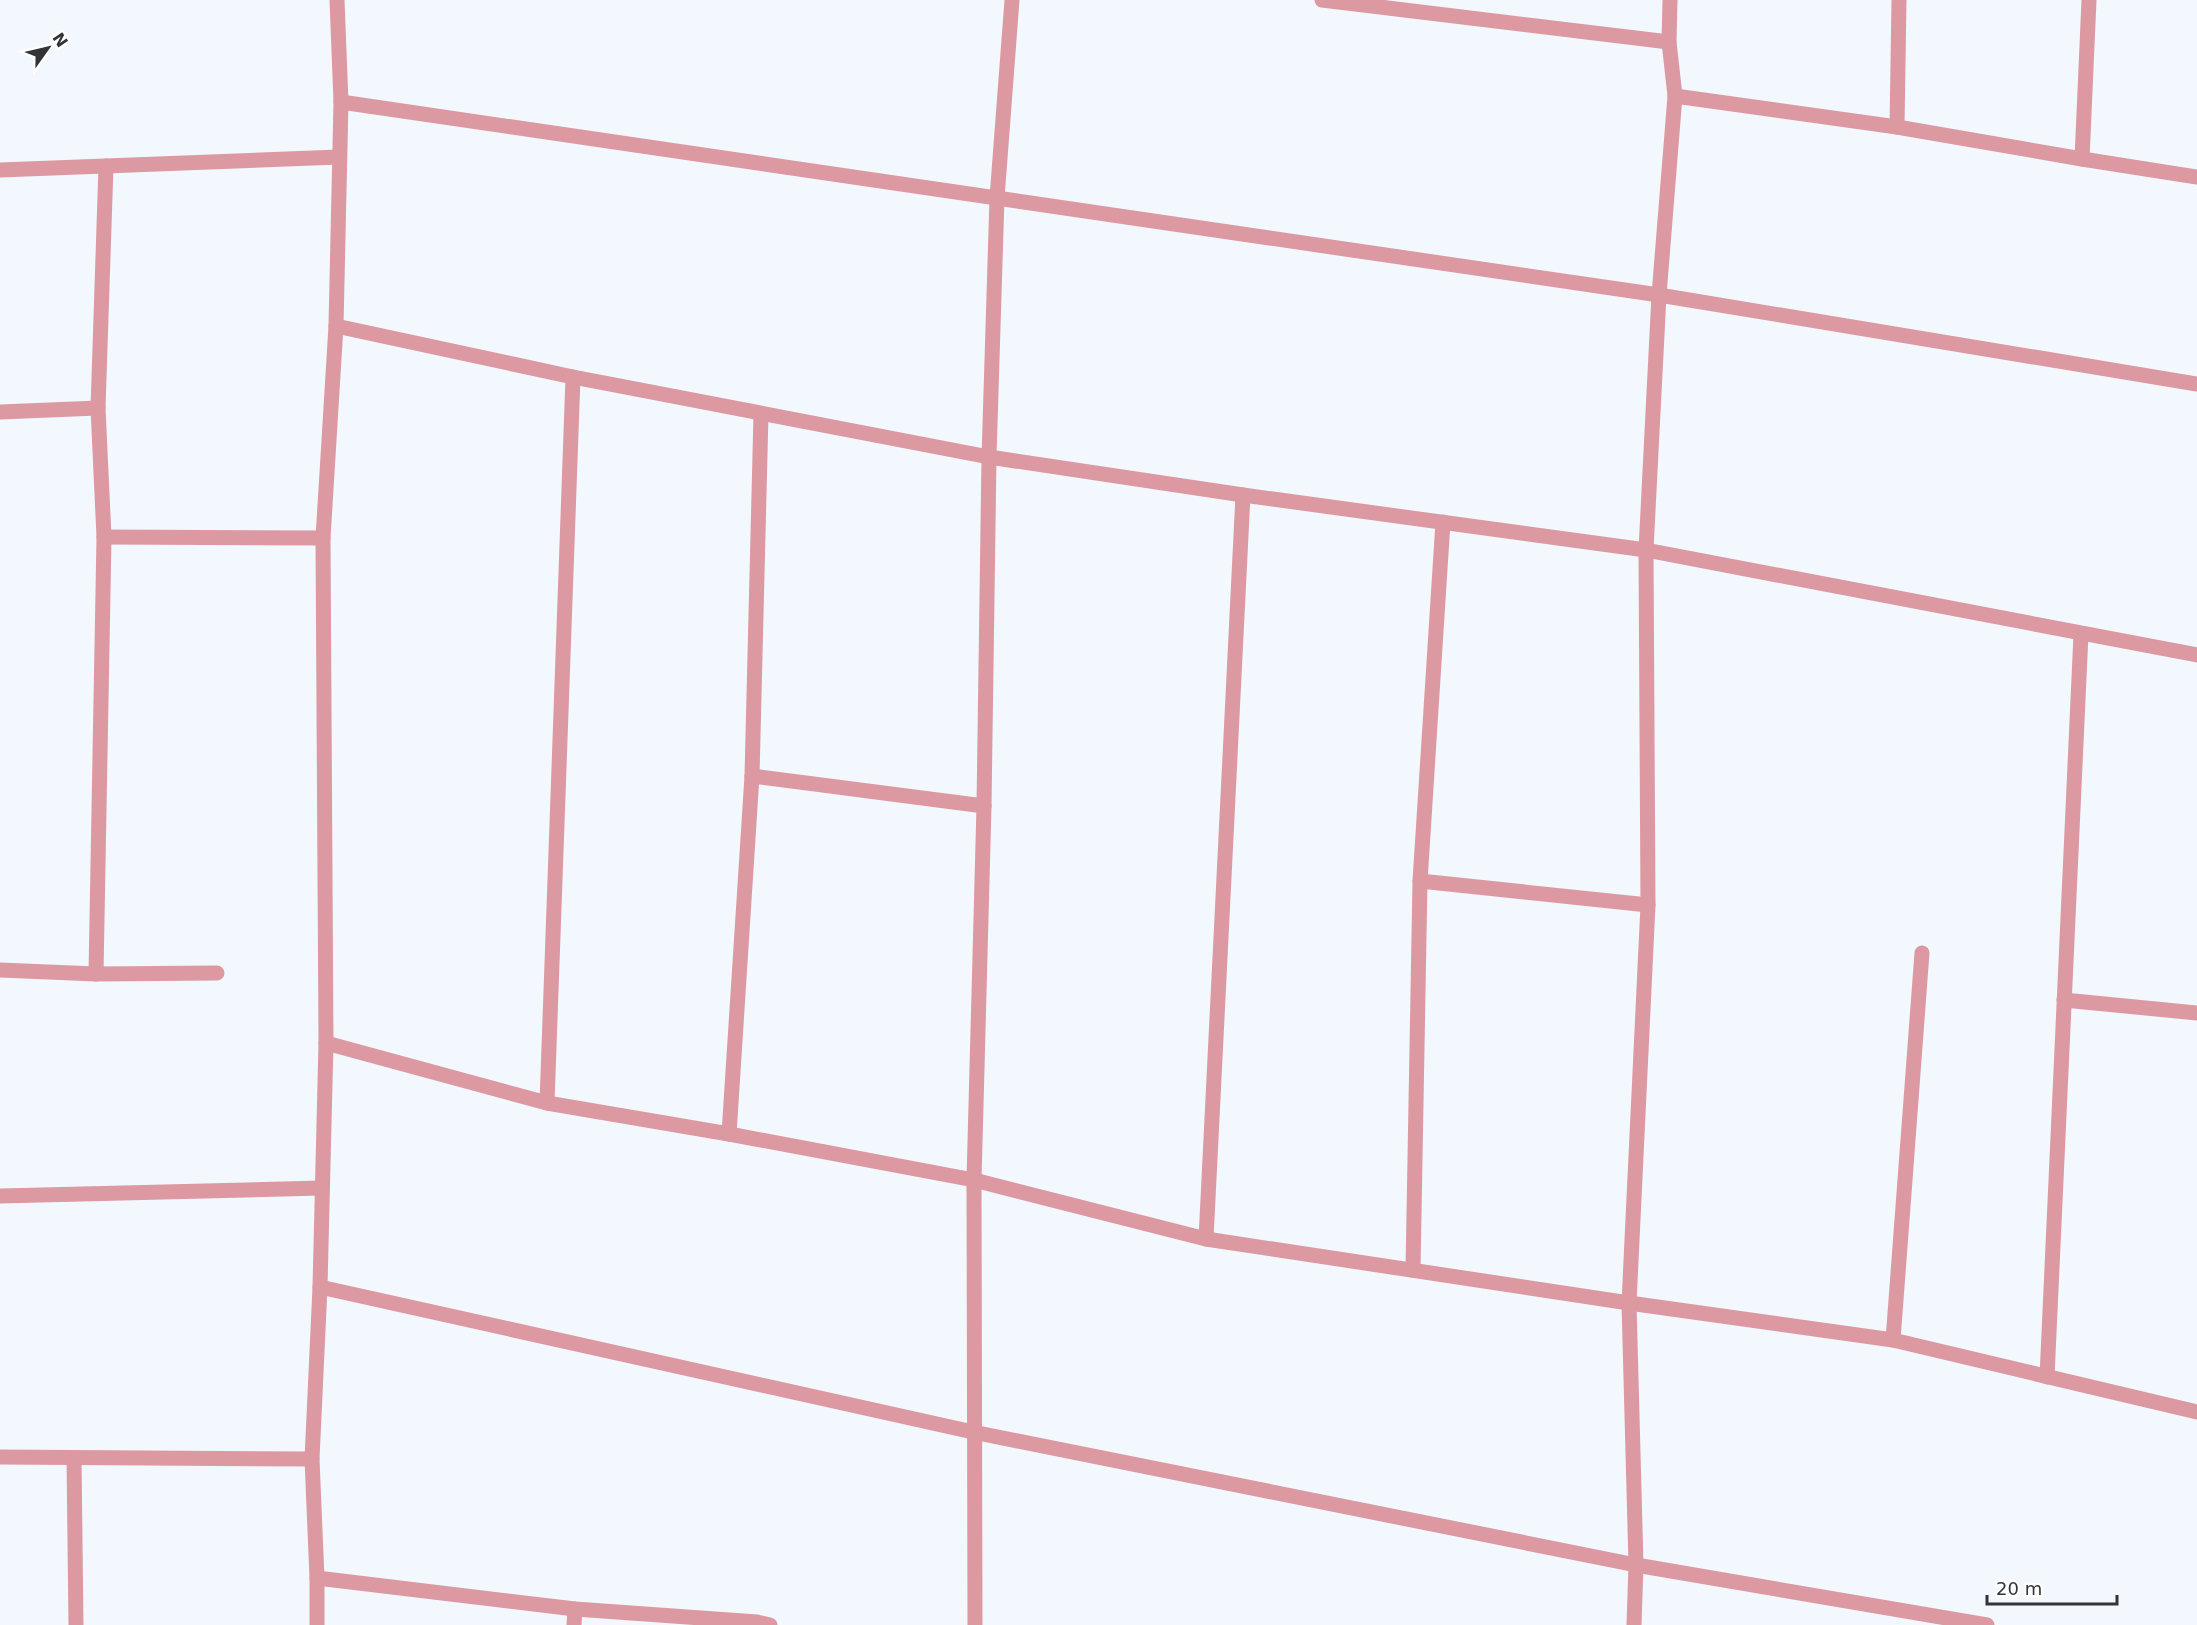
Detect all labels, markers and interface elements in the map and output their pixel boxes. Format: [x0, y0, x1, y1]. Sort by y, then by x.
north arrow [18, 18, 78, 78]
text: N [48, 29, 72, 51]
scale bar [1987, 1568, 2118, 1606]
text: 20 m [1996, 1578, 2042, 1599]

